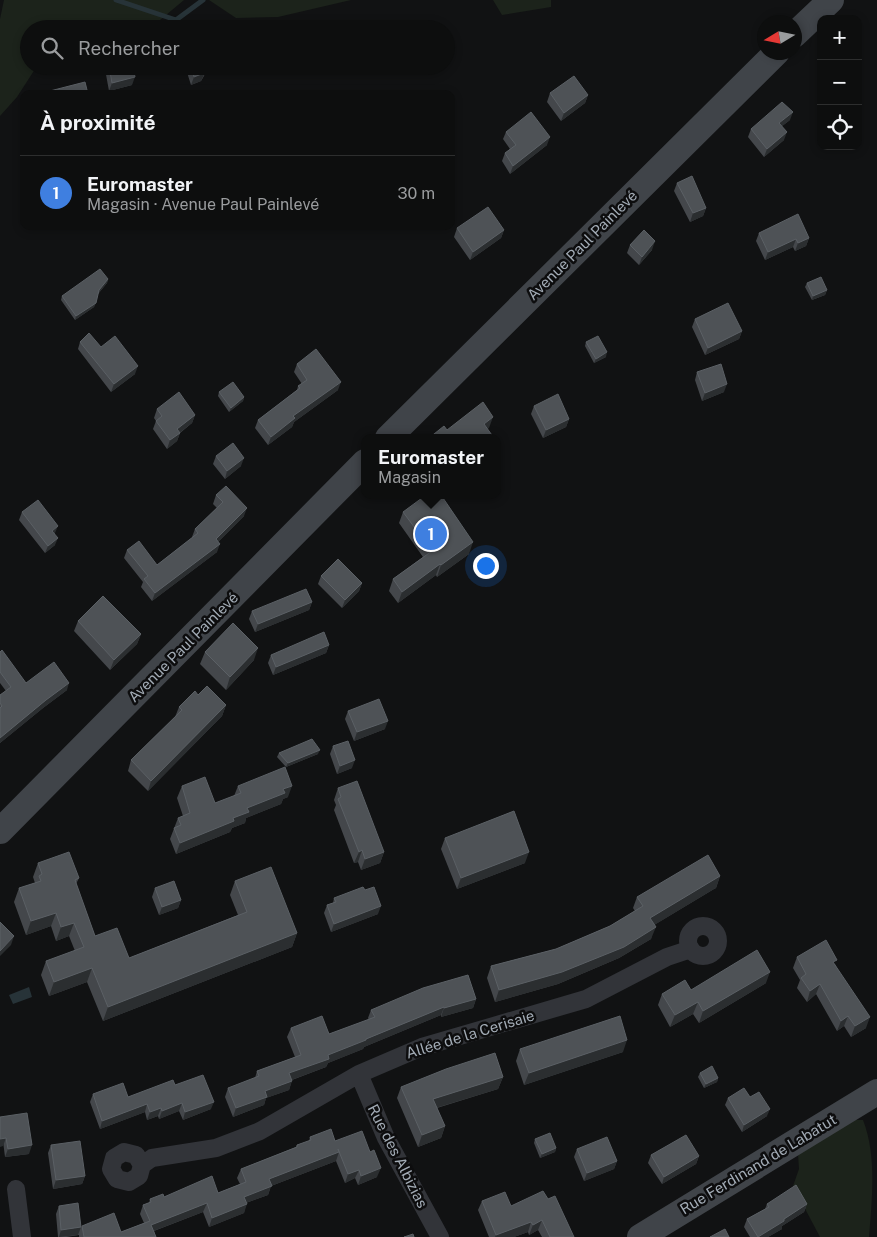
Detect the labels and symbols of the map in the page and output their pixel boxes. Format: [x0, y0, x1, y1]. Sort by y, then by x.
north arrow [757, 15, 802, 60]
street label: Avenue Paul Painlevé [524, 187, 640, 303]
pin: 1 [415, 515, 447, 553]
your location [473, 553, 499, 579]
street label: Avenue Paul Painlevé [125, 589, 241, 705]
street label: Allée de la Cerisaie [404, 1006, 536, 1062]
street label: Rue des Albizias [365, 1101, 431, 1211]
street label: Rue Ferdinand de Labatut [677, 1110, 839, 1217]

